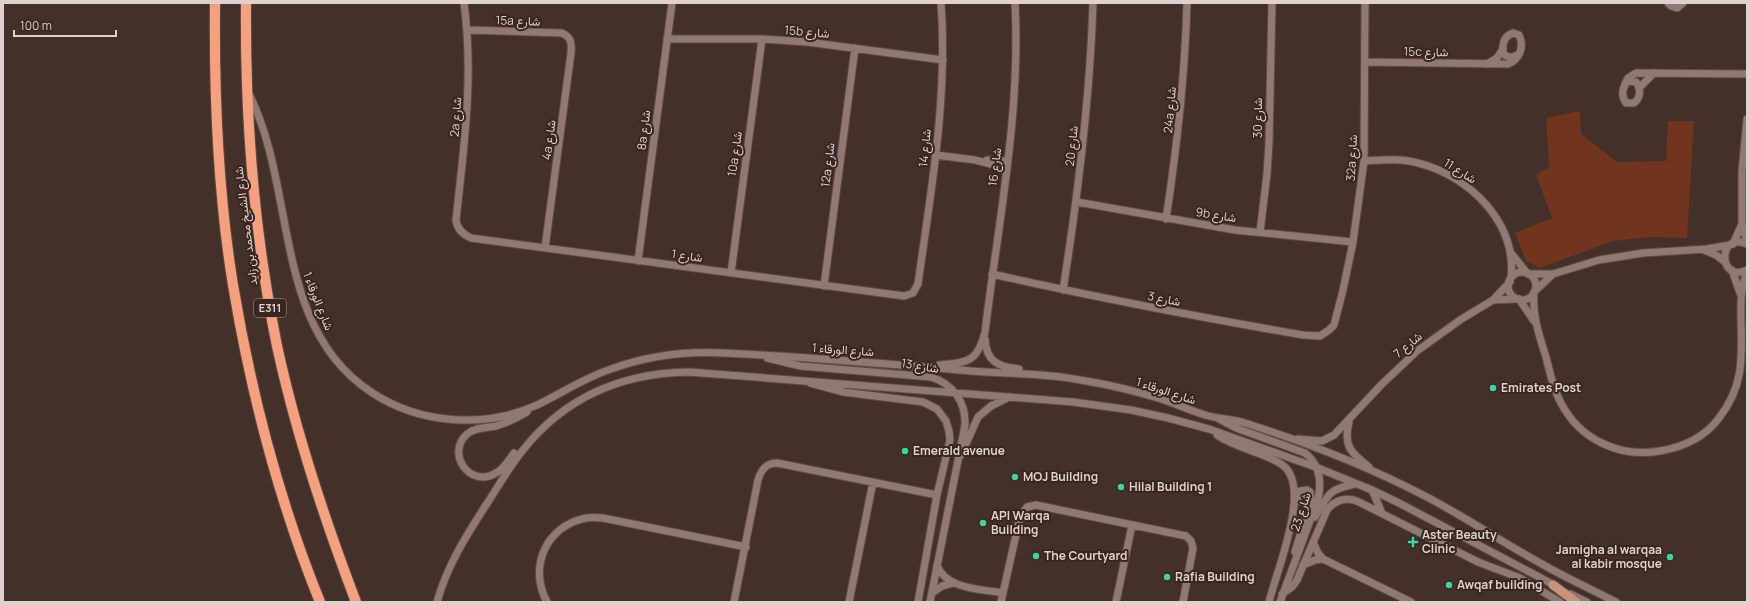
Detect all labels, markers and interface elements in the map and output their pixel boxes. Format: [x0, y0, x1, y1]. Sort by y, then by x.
street label: 15a شارع [495, 11, 541, 31]
scale bar [14, 12, 116, 38]
text: 100 m [20, 17, 52, 34]
street label: 15b شارع [784, 21, 830, 43]
street label: 15c شارع [1403, 43, 1449, 61]
street label: 24a شارع [1159, 86, 1181, 134]
street label: 2a شارع [446, 96, 466, 138]
street label: شارع 30 [1249, 98, 1267, 138]
street label: 8a شارع [633, 109, 655, 151]
street label: 4a شارع [537, 119, 561, 161]
street label: شارع 20 [1061, 125, 1083, 167]
street label: شارع 14 [914, 128, 936, 168]
street label: 10a شارع [723, 130, 747, 178]
street label: 32a شارع [1342, 134, 1362, 182]
street label: 12a شارع [816, 142, 840, 188]
street label: شارع 16 [984, 147, 1006, 187]
street label: شارع 11 [1440, 154, 1480, 188]
street label: شارع الشيخ محمد بن زايد [230, 166, 262, 286]
street label: 9b شارع [1194, 203, 1238, 227]
street label: شارع 1 [670, 245, 704, 267]
street label: شارع الورقاء 1 [298, 269, 338, 333]
street label: شارع 3 [1146, 287, 1182, 311]
road number: E311 [254, 299, 286, 317]
street label: شارع 7 [1390, 328, 1426, 362]
street label: شارع الورقاء 1 [811, 339, 875, 361]
street label: شارع 13 [900, 354, 940, 378]
street label: شارع الورقاء 1 [1134, 373, 1198, 409]
place label: Emirates Post [1501, 379, 1581, 396]
marker: Emirates Post [1488, 383, 1498, 393]
place label: Emerald avenue [913, 442, 1005, 459]
marker: Emerald avenue [900, 446, 910, 456]
place label: MOJ Building [1023, 468, 1098, 485]
marker: MOJ Building [1010, 472, 1020, 482]
place label: Hilal Building 1 [1129, 478, 1212, 495]
marker: Hilal Building 1 [1116, 482, 1126, 492]
street label: شارع 23 [1286, 490, 1316, 534]
place label: API Warqa Building [991, 507, 1050, 538]
marker: API Warqa Building [978, 518, 988, 528]
place label: Aster Beauty Clinic [1422, 526, 1497, 557]
marker: Aster Beauty Clinic [1407, 536, 1419, 548]
place label: Jamigha al warqaa al kabir mosque [1556, 541, 1662, 572]
place label: The Courtyard [1044, 547, 1127, 564]
marker: The Courtyard [1031, 551, 1041, 561]
marker: Jamigha al warqaa al kabir mosque [1665, 552, 1675, 562]
place label: Rafia Building [1175, 568, 1255, 585]
marker: Rafia Building [1162, 572, 1172, 582]
place label: Awqaf building [1457, 576, 1543, 593]
marker: Awqaf building [1444, 580, 1454, 590]

